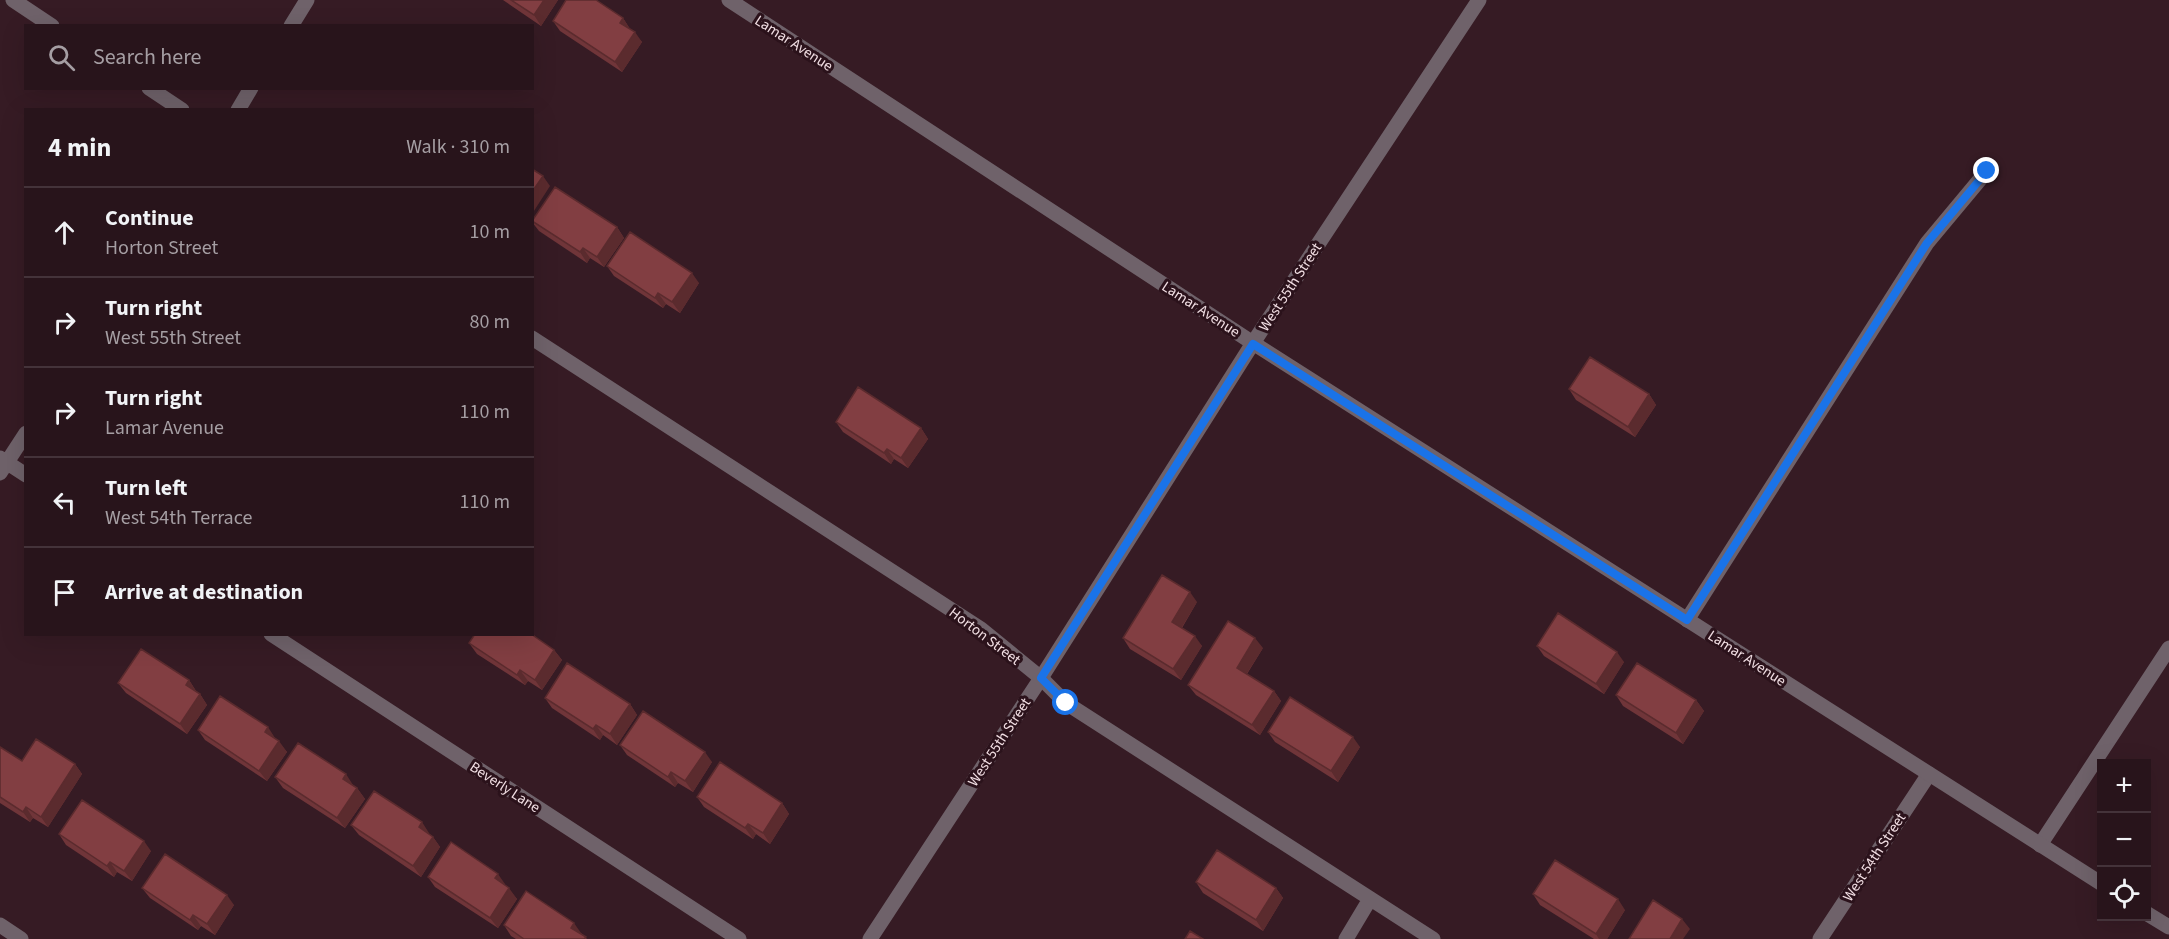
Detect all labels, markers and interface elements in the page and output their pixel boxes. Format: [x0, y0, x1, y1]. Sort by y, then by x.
street label: Lamar Avenue [751, 10, 837, 77]
search box [24, 24, 534, 90]
icon: search [45, 41, 78, 74]
text: Search here [93, 41, 201, 73]
text: 4 min [48, 129, 111, 166]
text: Walk · 310 m [406, 133, 510, 161]
route end [1973, 157, 1999, 183]
text: Continue [105, 202, 194, 234]
icon: ahead [48, 216, 81, 249]
text: 10 m [470, 218, 510, 246]
text: Horton Street [105, 234, 218, 262]
street label: West 55th Street [1254, 239, 1327, 336]
street label: Lamar Avenue [1158, 276, 1244, 343]
text: Turn right [105, 292, 202, 324]
icon: right [48, 306, 81, 339]
text: 80 m [470, 308, 510, 336]
text: West 55th Street [105, 324, 241, 352]
text: Turn right [105, 382, 202, 414]
icon: right [48, 396, 81, 429]
text: 110 m [460, 398, 510, 426]
text: Lamar Avenue [105, 414, 224, 442]
text: Turn left [105, 472, 187, 504]
icon: left [48, 486, 81, 519]
text: 110 m [460, 488, 510, 516]
text: West 54th Terrace [105, 504, 252, 532]
icon: arrive [48, 576, 81, 609]
text: Arrive at destination [105, 576, 303, 608]
street label: Horton Street [944, 602, 1025, 670]
street label: Lamar Avenue [1704, 625, 1790, 692]
route start [1052, 689, 1078, 715]
street label: West 55th Street [963, 694, 1036, 791]
street label: Beverly Lane [465, 757, 544, 818]
map controls [2097, 759, 2151, 921]
button: + [2097, 759, 2151, 813]
street label: West 54th Street [1838, 809, 1911, 906]
button: − [2097, 813, 2151, 867]
button: locate [2097, 867, 2151, 921]

